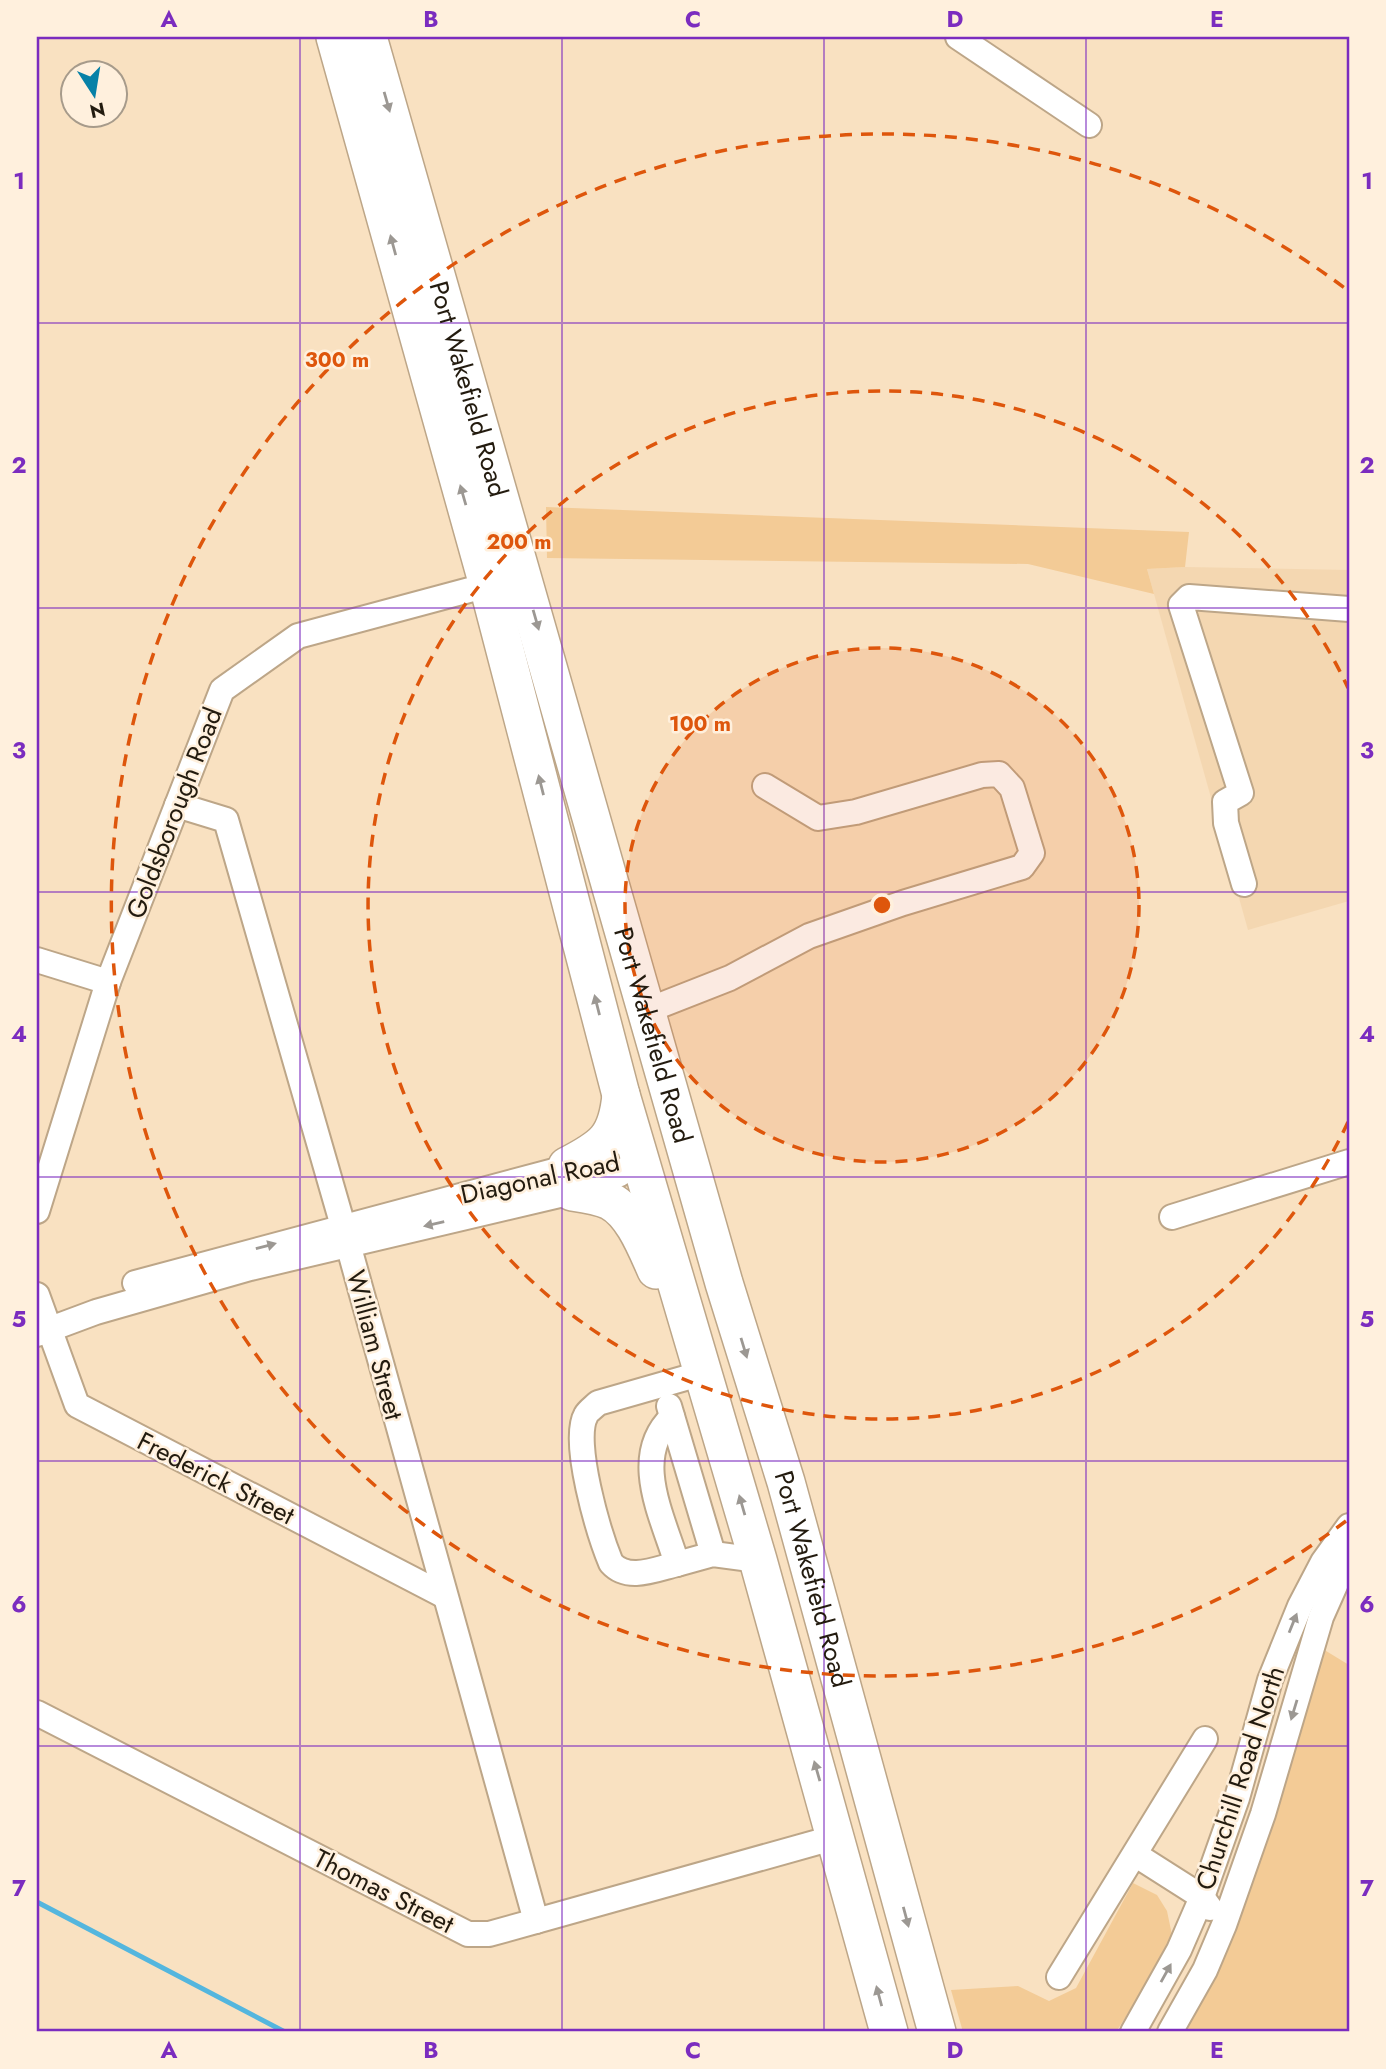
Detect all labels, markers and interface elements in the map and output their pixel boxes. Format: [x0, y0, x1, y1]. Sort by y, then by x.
text: A [160, 2, 178, 36]
text: B [423, 2, 439, 36]
text: C [685, 2, 701, 36]
text: D [947, 2, 964, 36]
text: E [1210, 2, 1224, 36]
north arrow [60, 60, 130, 130]
one-way arrow [383, 92, 393, 113]
text: N [87, 95, 108, 125]
text: 1 [13, 164, 25, 198]
text: 1 [1361, 164, 1373, 198]
one-way arrow [387, 234, 397, 255]
street label: Port Wakefield Road [420, 276, 517, 501]
text: 300 m [305, 345, 369, 375]
text: 2 [11, 448, 27, 482]
text: 2 [1359, 448, 1375, 482]
one-way arrow [457, 485, 467, 506]
text: 200 m [486, 527, 552, 557]
one-way arrow [531, 609, 542, 631]
street label: Goldsborough Road [116, 702, 232, 924]
text: 100 m [669, 709, 731, 739]
text: 3 [12, 733, 26, 767]
text: 3 [1360, 733, 1374, 767]
one-way arrow [535, 774, 546, 796]
centre of rings [870, 893, 894, 917]
street label: Port Wakefield Road [604, 923, 702, 1148]
one-way arrow [592, 994, 602, 1015]
text: 4 [11, 1017, 27, 1051]
text: 4 [1359, 1017, 1375, 1051]
street label: Diagonal Road [457, 1143, 623, 1213]
one-way arrow [423, 1219, 445, 1230]
one-way arrow [255, 1240, 277, 1251]
street label: William Street [337, 1266, 413, 1425]
text: 5 [12, 1302, 26, 1336]
text: 5 [1360, 1302, 1374, 1336]
one-way arrow [740, 1338, 750, 1359]
street label: Frederick Street [131, 1422, 302, 1534]
street label: Port Wakefield Road [765, 1466, 861, 1692]
one-way arrow [737, 1494, 747, 1515]
text: 6 [11, 1587, 27, 1621]
text: 6 [1359, 1587, 1375, 1621]
one-way arrow [1287, 1613, 1298, 1634]
street label: Churchill Road North [1186, 1661, 1294, 1895]
one-way arrow [1289, 1700, 1299, 1721]
one-way arrow [811, 1760, 822, 1782]
street label: Thomas Street [307, 1839, 461, 1943]
text: 7 [12, 1871, 26, 1905]
text: 7 [1360, 1871, 1374, 1905]
one-way arrow [901, 1906, 912, 1928]
one-way arrow [1160, 1963, 1172, 1982]
one-way arrow [873, 1984, 884, 2006]
text: A [160, 2033, 178, 2067]
text: B [423, 2033, 439, 2067]
text: C [685, 2033, 701, 2067]
text: D [947, 2033, 964, 2067]
text: E [1210, 2033, 1224, 2067]

